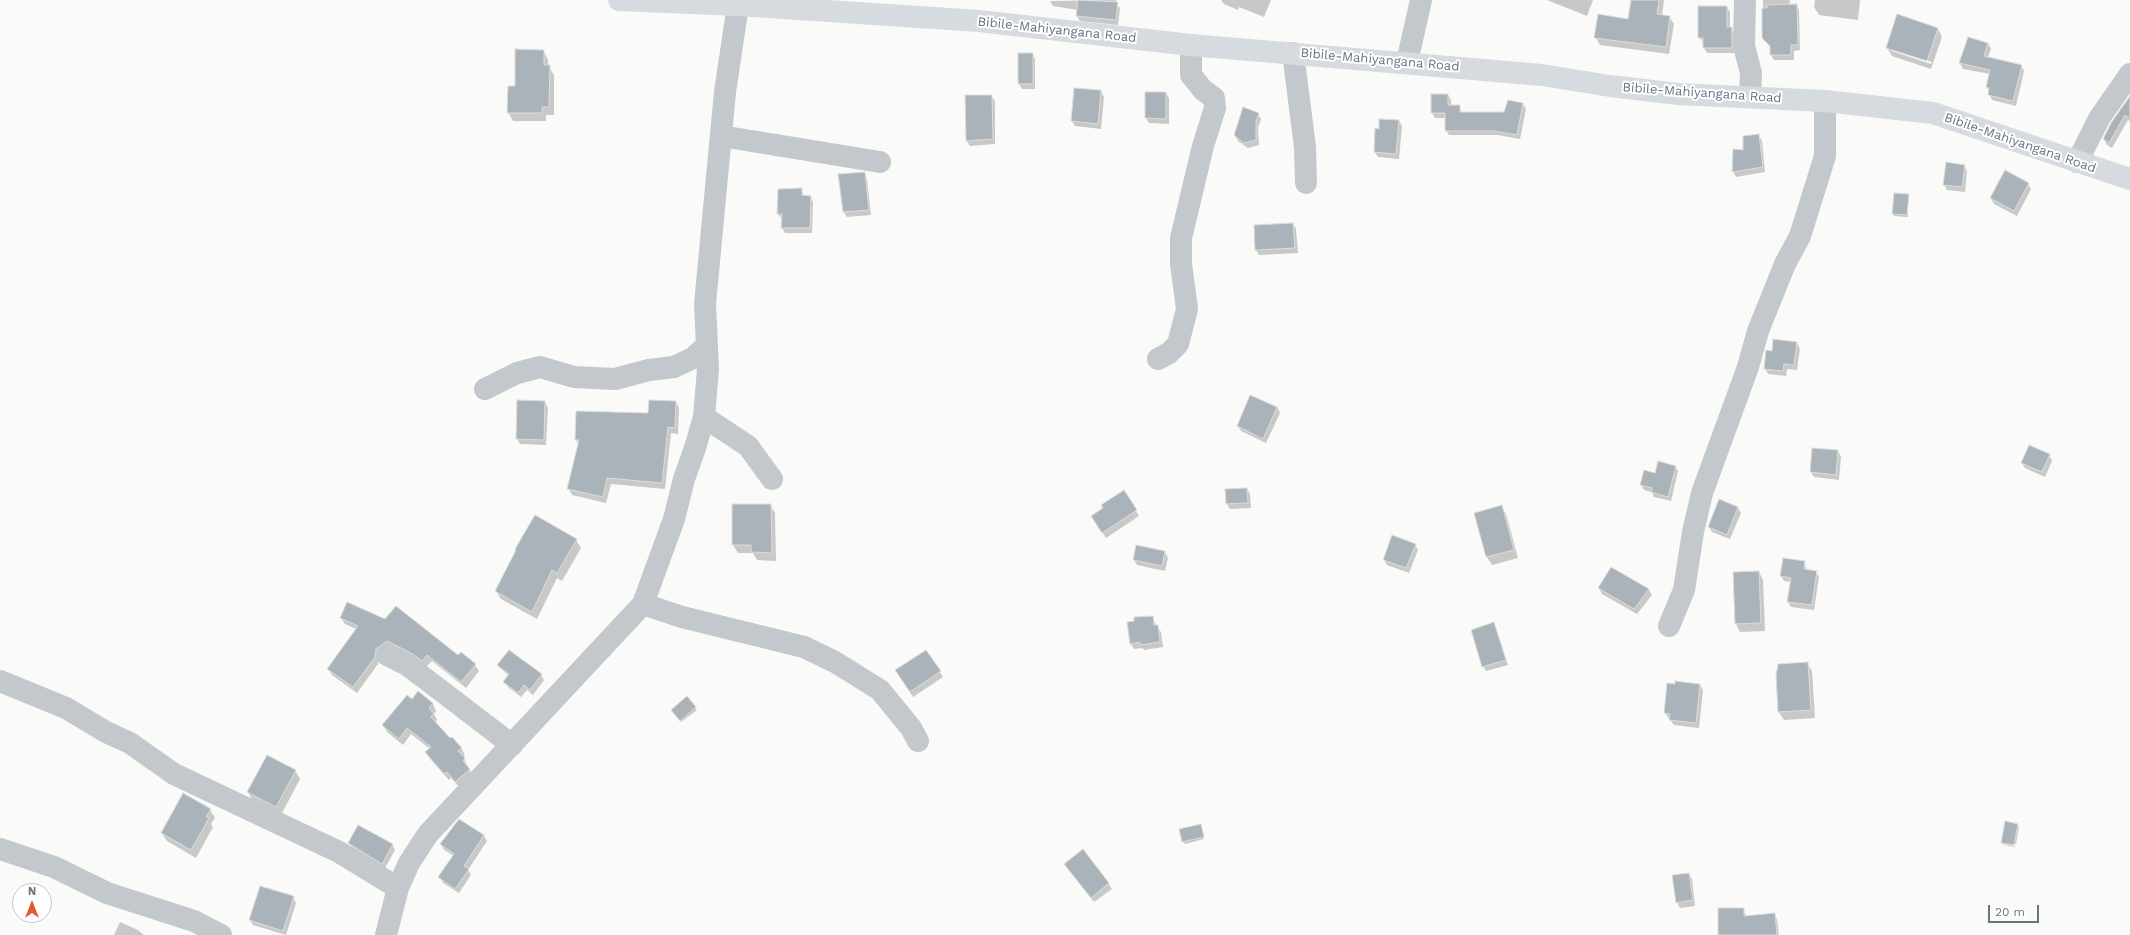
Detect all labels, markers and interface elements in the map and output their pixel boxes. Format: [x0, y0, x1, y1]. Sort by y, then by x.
street label: Bibile-Mahiyangana Road [977, 14, 1137, 46]
street label: Bibile-Mahiyangana Road [1300, 45, 1460, 75]
street label: Bibile-Mahiyangana Road [1622, 80, 1782, 106]
street label: Bibile-Mahiyangana Road [1942, 110, 2098, 176]
north arrow [12, 883, 52, 923]
text: N [28, 885, 36, 898]
scale bar [1990, 897, 2041, 923]
text: 20 m [1995, 905, 2025, 919]

